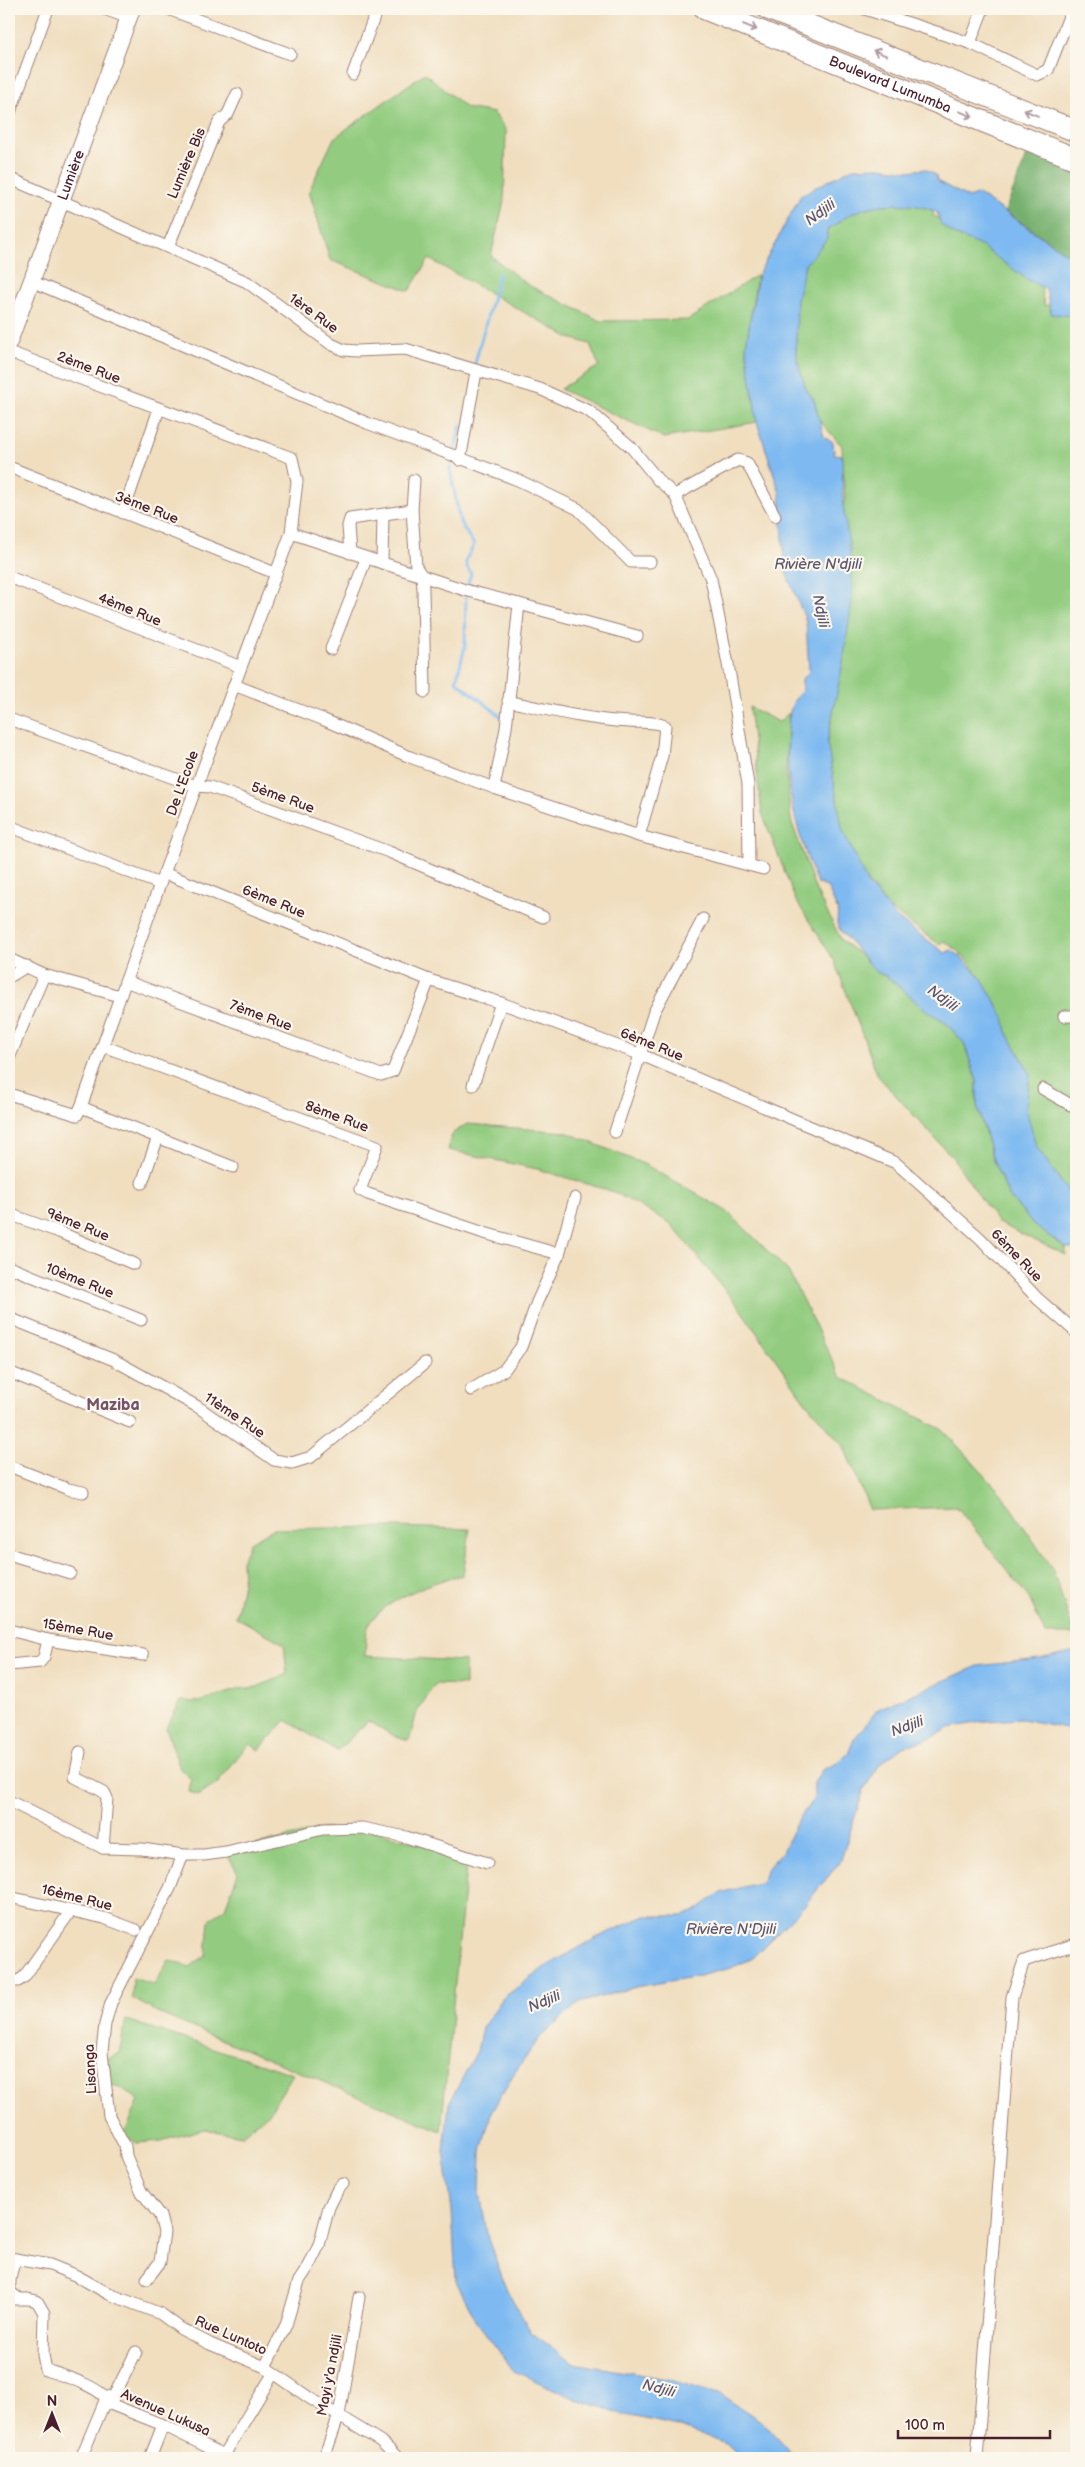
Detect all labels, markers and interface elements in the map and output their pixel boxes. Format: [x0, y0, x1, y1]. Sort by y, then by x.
one-way arrow [742, 23, 757, 32]
one-way arrow [873, 48, 888, 58]
street label: Boulevard Lumumba [827, 52, 954, 117]
one-way arrow [1024, 108, 1039, 118]
one-way arrow [958, 110, 973, 119]
street label: Lumière Bis [164, 125, 209, 201]
street label: Lumière [54, 148, 88, 203]
water label: Ndjili [801, 194, 840, 230]
street label: 1ère Rue [286, 290, 342, 337]
street label: 2ème Rue [55, 348, 123, 387]
street label: 3ème Rue [113, 488, 181, 527]
water label: Rivière N'djili [774, 555, 862, 574]
street label: 4ème Rue [96, 589, 164, 630]
water label: Ndjili [808, 593, 833, 630]
street label: De L'Ecole [163, 748, 202, 818]
street label: 5ème Rue [249, 778, 317, 817]
street label: 6ème Rue [240, 881, 308, 922]
water label: Ndjili [924, 981, 962, 1016]
street label: 7ème Rue [227, 996, 294, 1035]
street label: 6ème Rue [618, 1024, 686, 1065]
street label: 8ème Rue [303, 1097, 371, 1136]
street label: 9ème Rue [44, 1204, 112, 1245]
street label: 6ème Rue [987, 1225, 1046, 1285]
street label: 10ème Rue [43, 1259, 116, 1302]
street label: 11ème Rue [201, 1389, 268, 1442]
district label: Maziba [86, 1396, 140, 1415]
street label: 15ème Rue [41, 1615, 115, 1644]
water label: Ndjili [888, 1712, 927, 1741]
street label: 16ème Rue [40, 1881, 114, 1914]
water label: Rivière N'Djili [686, 1920, 777, 1939]
water label: Ndjili [525, 1986, 564, 2017]
street label: Lisanga [81, 2043, 100, 2094]
street label: Rue Luntoto [192, 2312, 269, 2359]
street label: Mayi y'a ndjili [313, 2333, 346, 2417]
water label: Ndjili [640, 2375, 678, 2402]
street label: Avenue Lukusa [118, 2385, 213, 2440]
north arrow [28, 2390, 78, 2440]
text: N [47, 2393, 57, 2410]
scale bar [898, 2407, 1050, 2439]
text: 100 m [905, 2416, 945, 2435]

